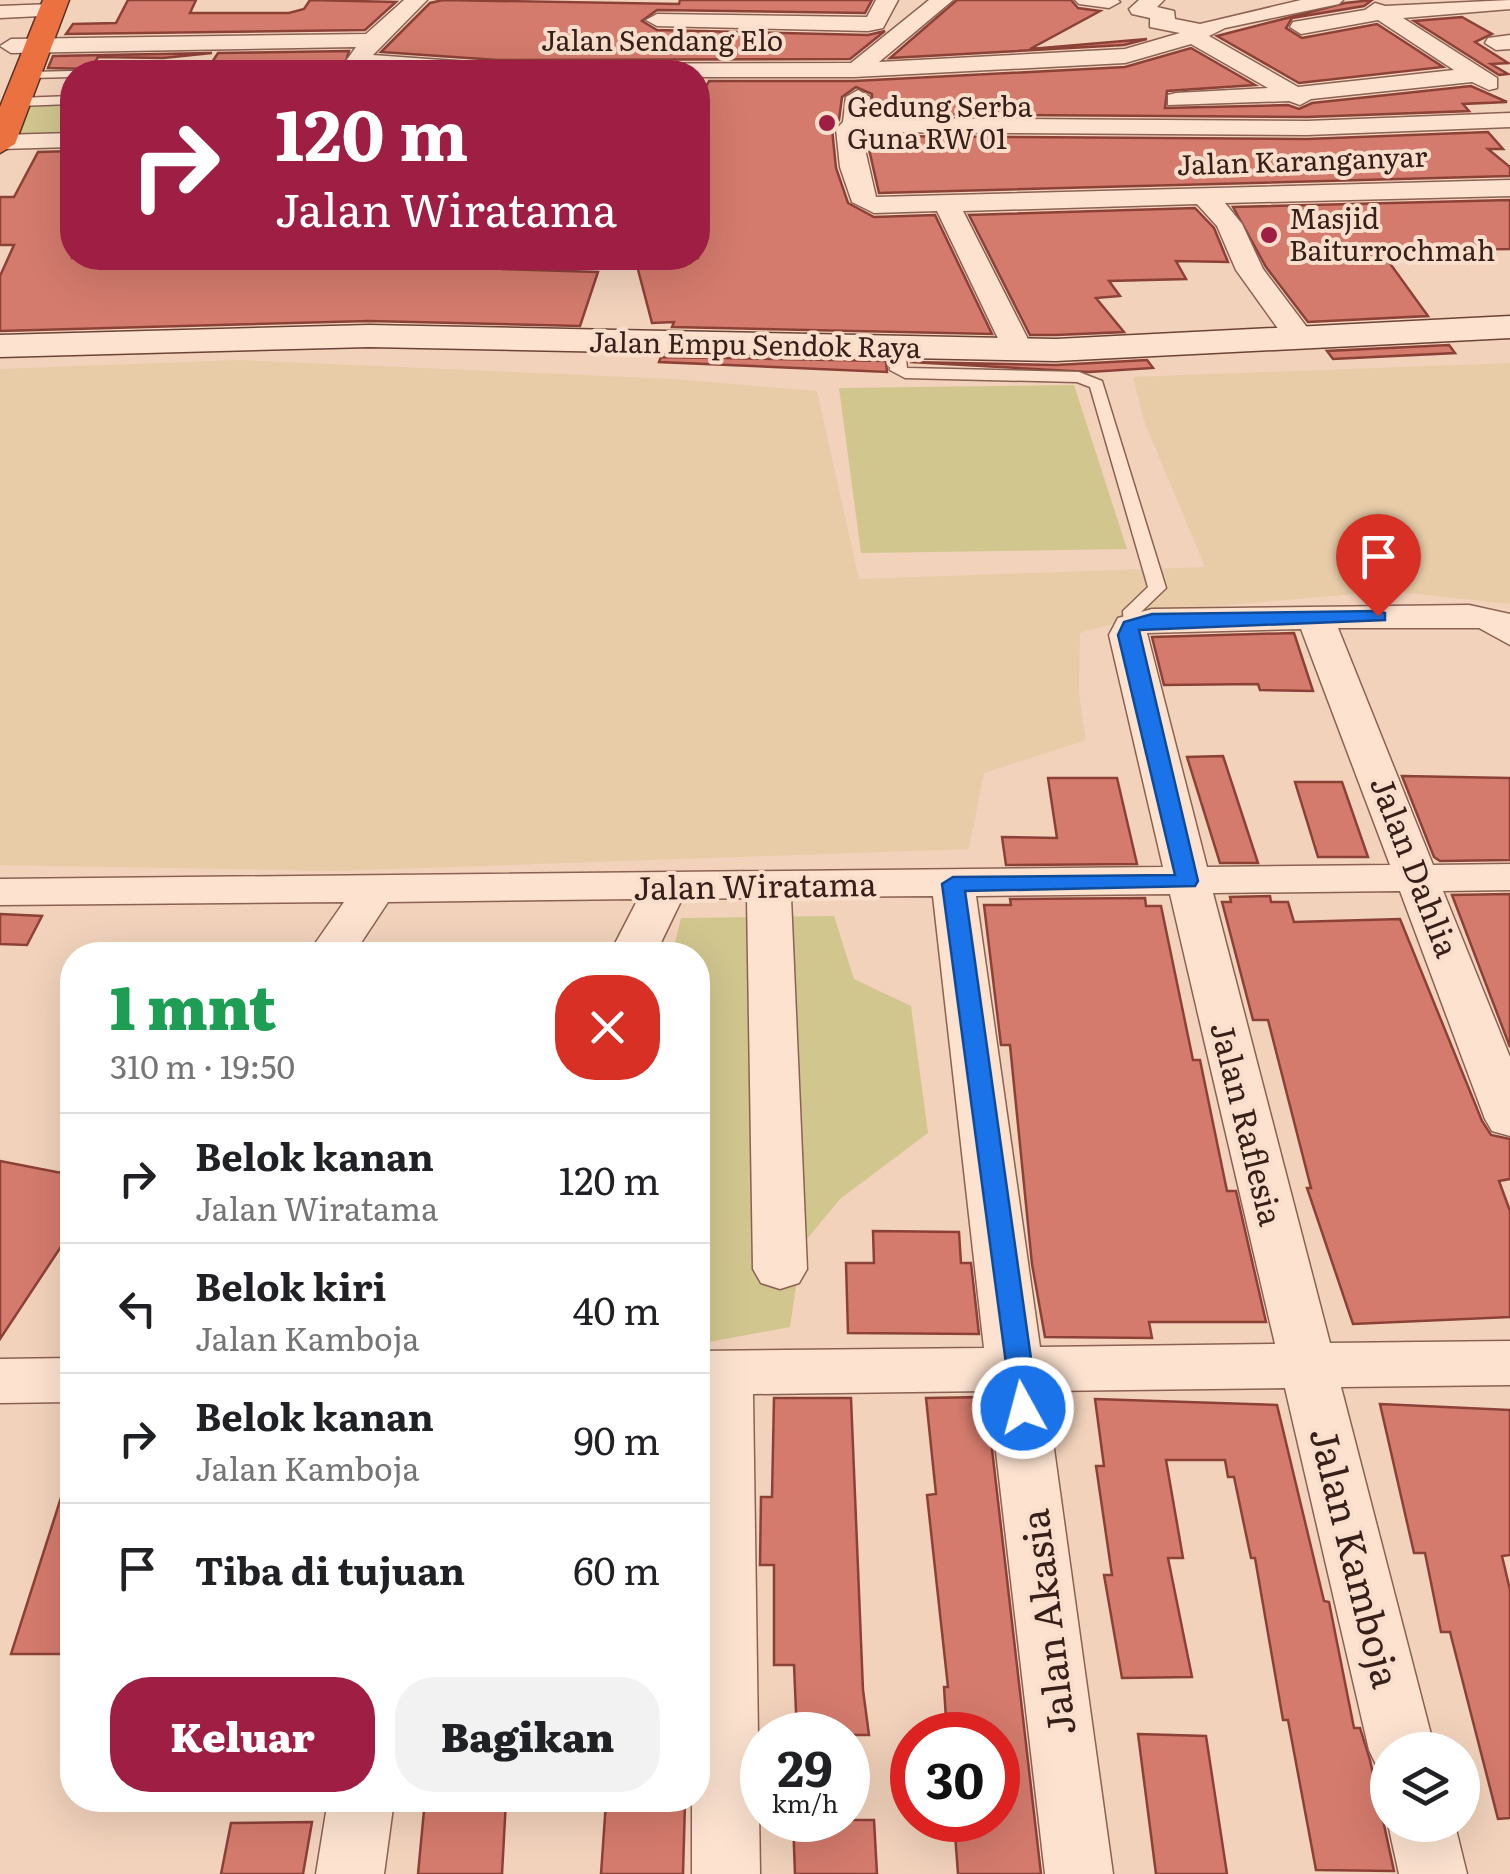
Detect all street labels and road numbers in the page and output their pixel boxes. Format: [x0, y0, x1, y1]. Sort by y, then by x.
street label: Jalan Sendang Elo [541, 18, 783, 60]
street label: Jalan Karanganyar [1176, 134, 1429, 184]
street label: Jalan Empu Sendok Raya [589, 319, 921, 367]
street label: Jalan Dahlia [1360, 768, 1474, 964]
street label: Jalan Wiratama [633, 858, 878, 910]
street label: Jalan Raflesia [1200, 1016, 1298, 1231]
street label: Jalan Kamboja [1297, 1421, 1417, 1694]
street label: Jalan Akasia [1003, 1506, 1088, 1739]

